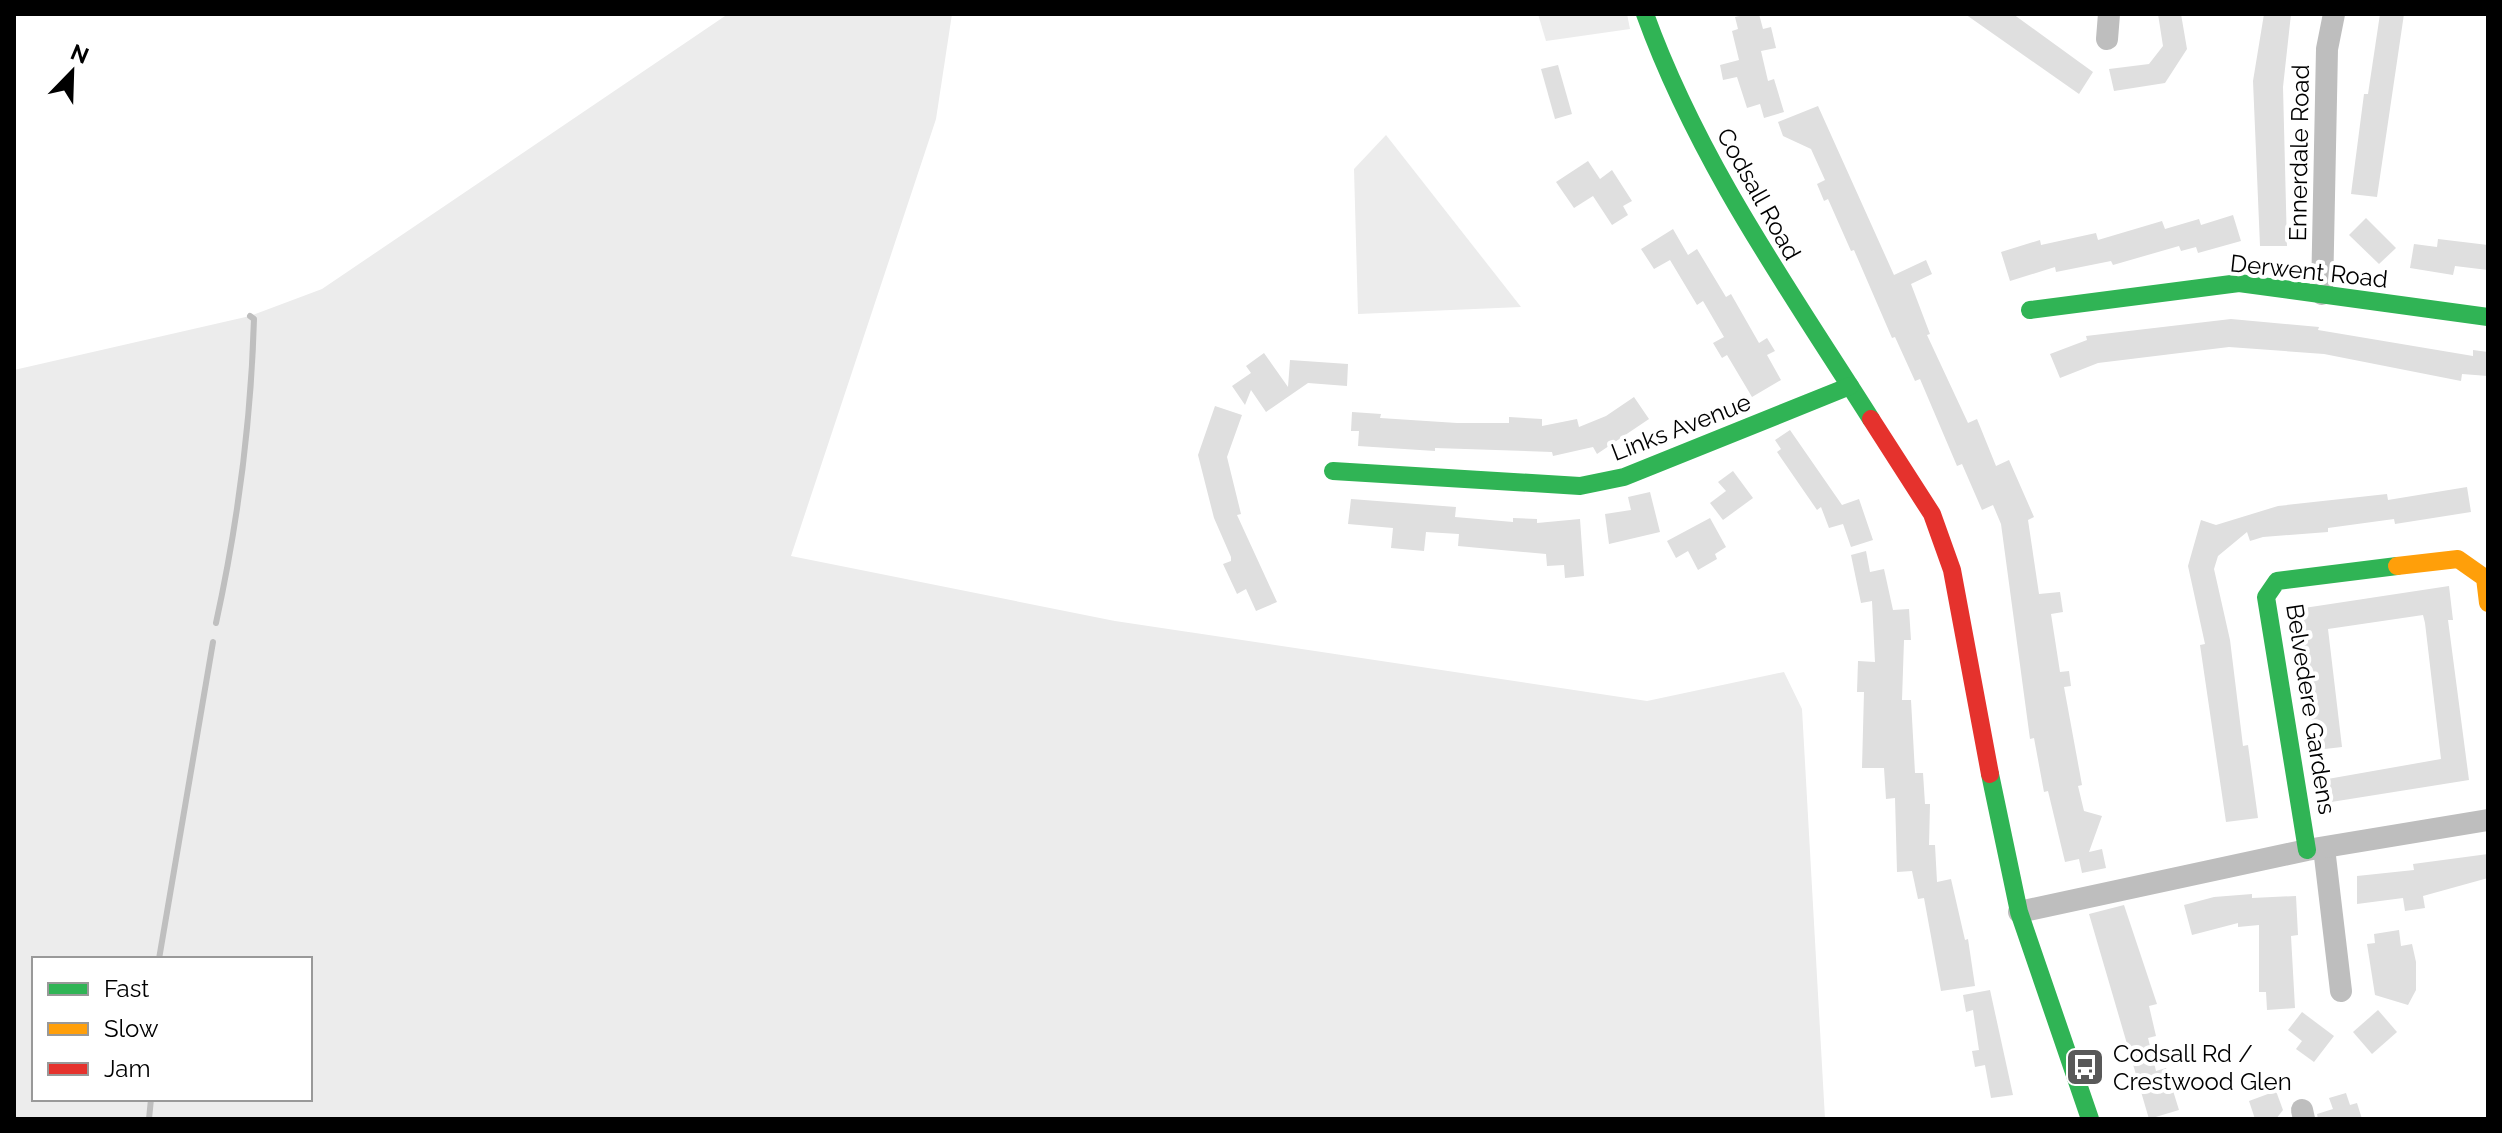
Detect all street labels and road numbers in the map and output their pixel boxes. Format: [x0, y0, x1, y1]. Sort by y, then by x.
street label: Ennerdale Road [2283, 64, 2315, 242]
street label: Codsall Road [1711, 123, 1807, 265]
street label: Derwent Road [2229, 248, 2389, 294]
street label: Links Avenue [1607, 387, 1755, 467]
street label: Belvedere Gardens [2280, 602, 2342, 816]

